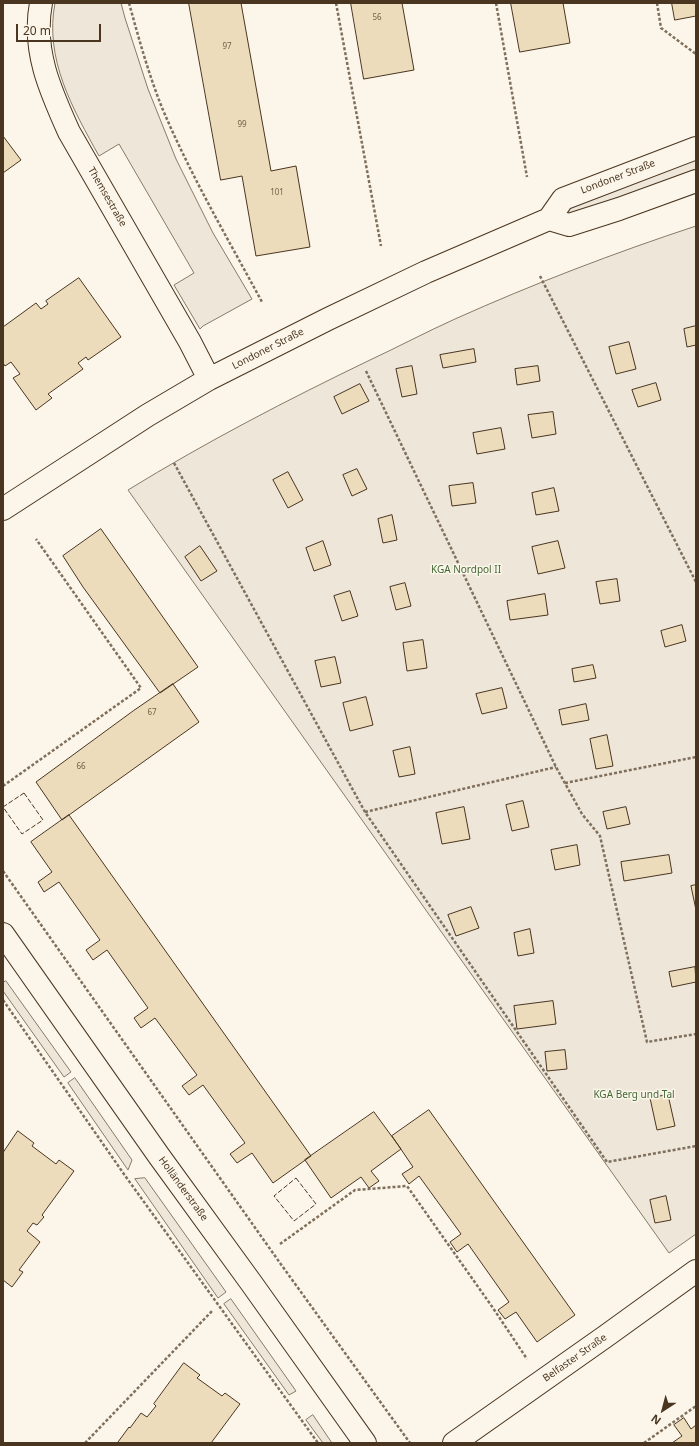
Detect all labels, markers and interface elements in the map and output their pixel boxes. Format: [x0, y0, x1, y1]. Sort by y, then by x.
house number: 56 [372, 13, 382, 23]
scale bar [18, 16, 103, 42]
text: 20 m [23, 22, 51, 39]
house number: 97 [222, 42, 232, 52]
house number: 99 [237, 120, 247, 130]
street label: Londoner Straße [579, 157, 657, 197]
street label: Themsestraße [85, 165, 129, 229]
house number: 101 [270, 188, 284, 198]
street label: Londoner Straße [230, 326, 306, 372]
park label: KGA Nordpol II [431, 564, 501, 576]
house number: 67 [147, 708, 157, 718]
house number: 66 [76, 762, 86, 772]
park label: KGA Berg und Tal [593, 1089, 675, 1101]
street label: Holländerstraße [156, 1155, 210, 1223]
street label: Belfaster Straße [541, 1332, 609, 1384]
north arrow [643, 1390, 683, 1430]
text: N [648, 1411, 664, 1429]

